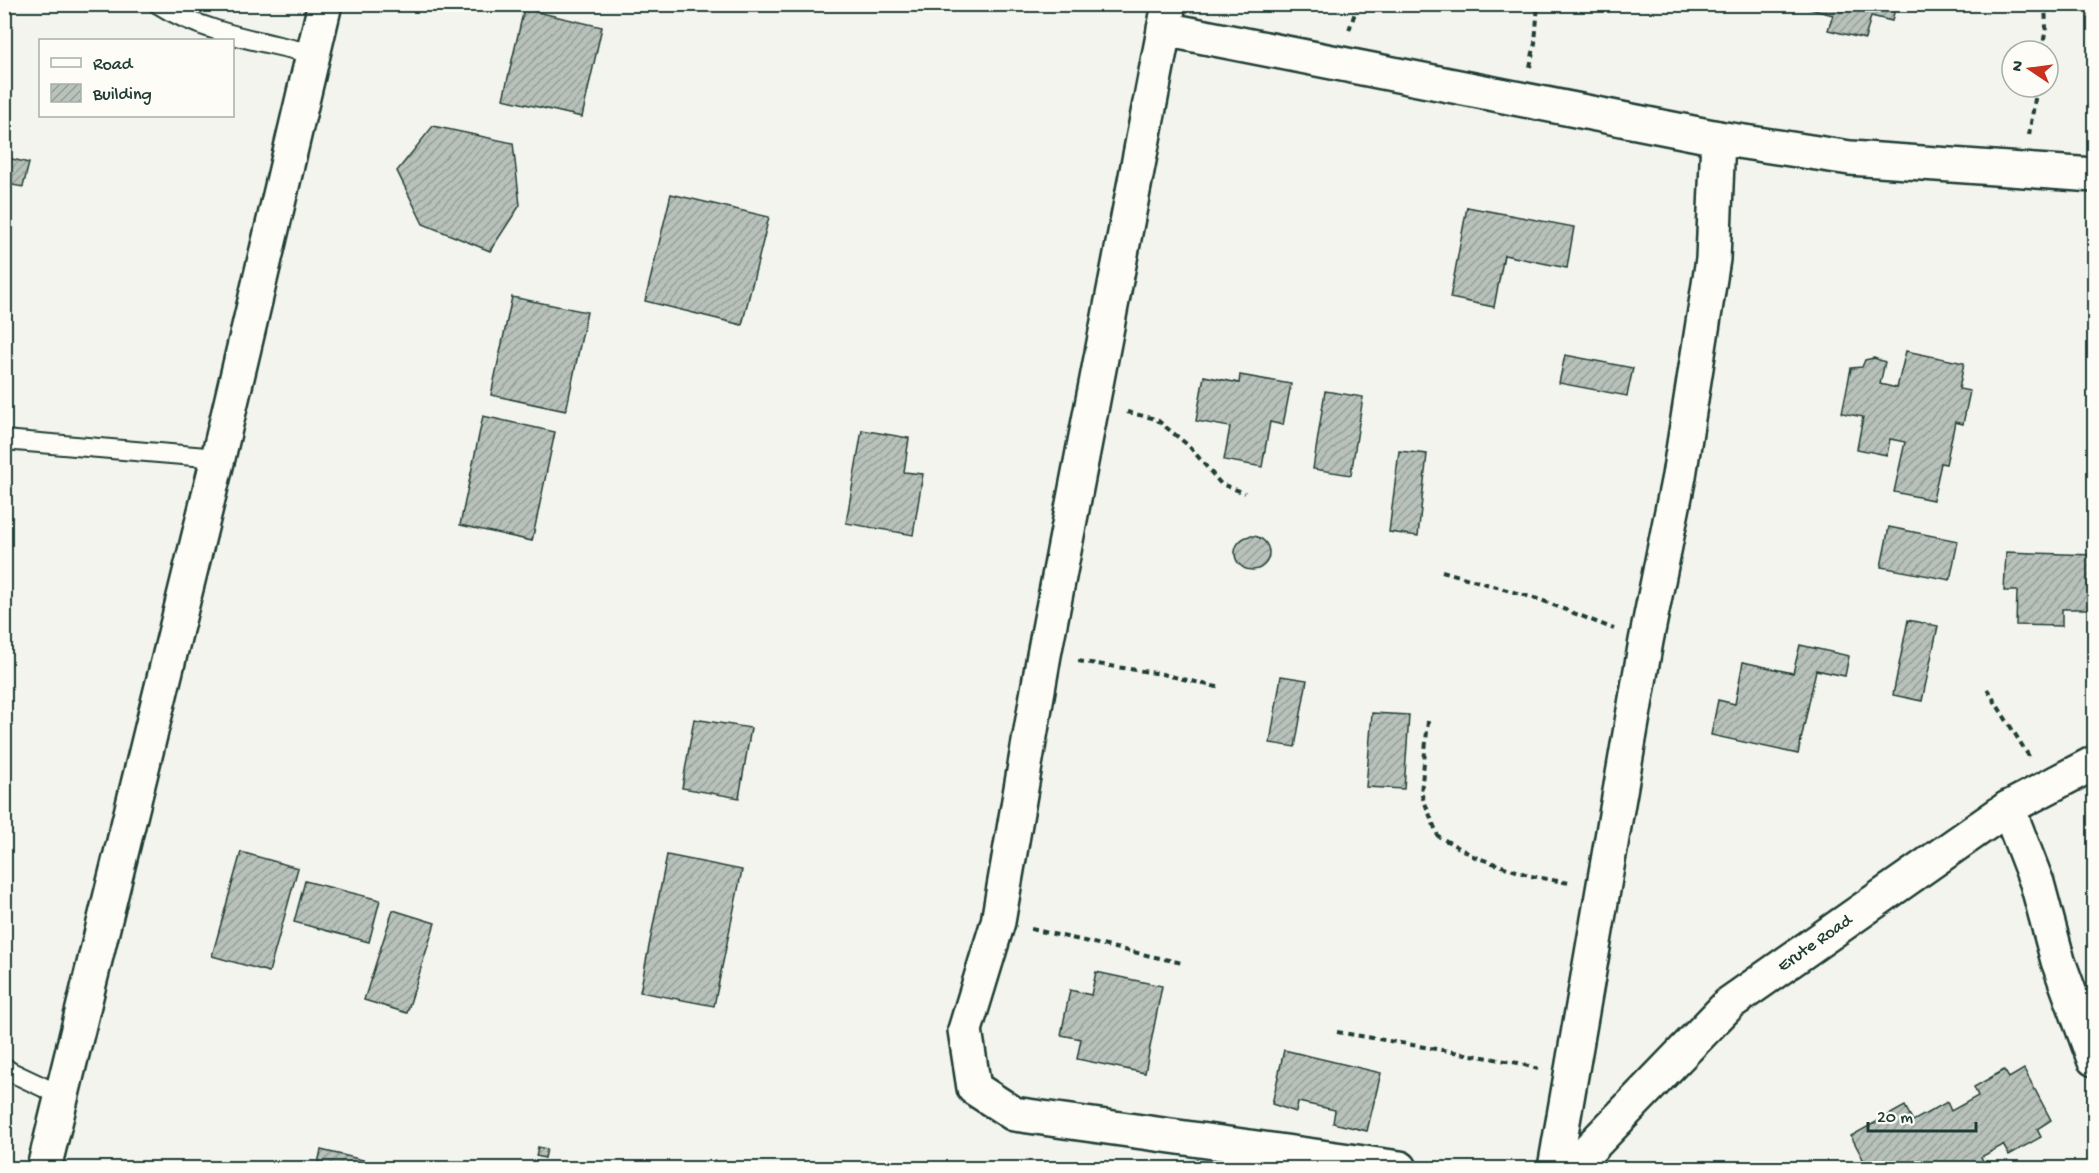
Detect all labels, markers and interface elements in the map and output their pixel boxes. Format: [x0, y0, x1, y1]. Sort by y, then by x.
legend [39, 39, 234, 117]
north arrow [2000, 39, 2060, 99]
text: Road [93, 55, 134, 76]
text: N [2008, 59, 2029, 74]
text: Building [92, 85, 152, 106]
street label: Erute Road [1774, 909, 1858, 977]
scale bar [1868, 1095, 1976, 1133]
text: 20 m [1877, 1108, 1913, 1129]

